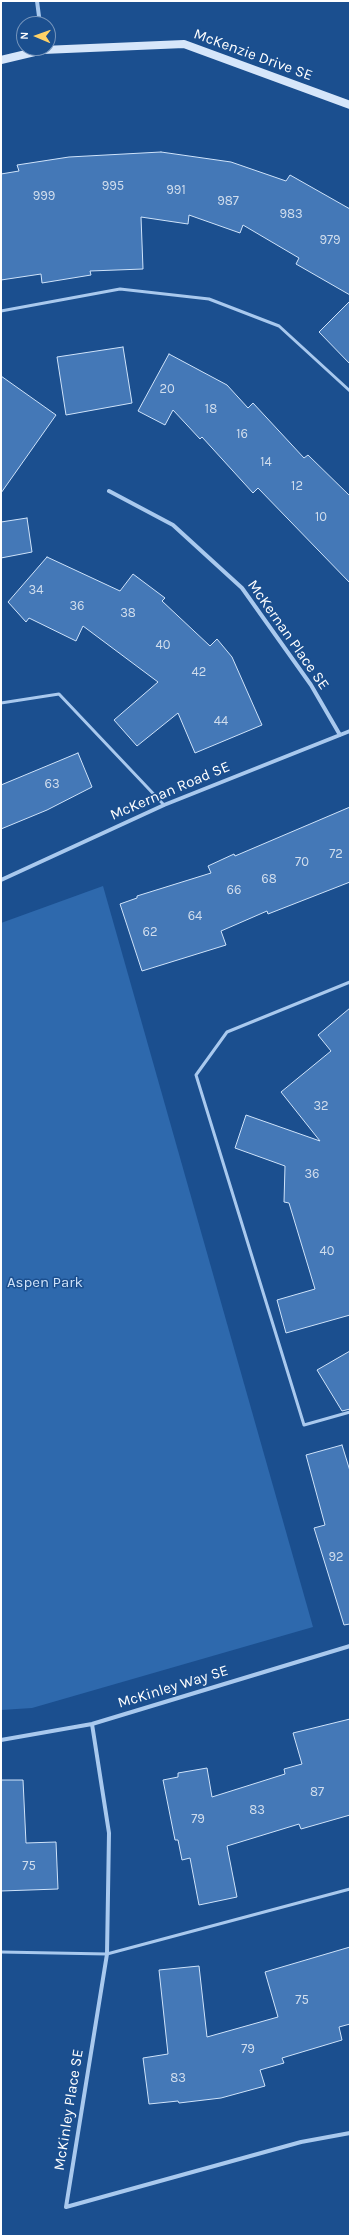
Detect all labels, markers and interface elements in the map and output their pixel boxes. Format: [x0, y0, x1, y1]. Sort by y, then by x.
north arrow [16, 16, 56, 56]
street label: McKenzie Drive SE [191, 25, 315, 85]
text: N [18, 31, 31, 40]
house number: 995 [102, 178, 124, 194]
house number: 991 [166, 182, 186, 198]
house number: 999 [33, 188, 55, 204]
house number: 987 [217, 193, 239, 209]
house number: 983 [279, 206, 303, 222]
house number: 979 [319, 232, 341, 248]
house number: 20 [159, 381, 175, 397]
house number: 18 [205, 401, 217, 417]
house number: 16 [236, 426, 248, 442]
house number: 14 [260, 454, 272, 470]
house number: 12 [291, 478, 303, 494]
house number: 10 [315, 509, 327, 525]
street label: McKernan Place SE [243, 577, 333, 693]
house number: 34 [29, 582, 43, 598]
house number: 36 [69, 598, 85, 614]
house number: 38 [120, 605, 136, 621]
house number: 40 [156, 637, 170, 653]
house number: 42 [192, 664, 206, 680]
house number: 44 [214, 713, 228, 729]
street label: McKernan Road SE [107, 758, 233, 824]
house number: 63 [44, 776, 60, 792]
house number: 72 [329, 846, 343, 862]
house number: 70 [295, 854, 309, 870]
house number: 68 [261, 871, 277, 887]
house number: 66 [227, 882, 241, 898]
house number: 64 [188, 908, 202, 924]
house number: 62 [143, 924, 157, 940]
house number: 32 [313, 1098, 329, 1114]
house number: 36 [304, 1166, 320, 1182]
house number: 40 [320, 1243, 334, 1259]
park label: Aspen Park [7, 1274, 83, 1292]
house number: 92 [328, 1549, 344, 1565]
street label: McKinley Way SE [115, 1662, 231, 1712]
house number: 87 [310, 1784, 324, 1800]
house number: 83 [249, 1802, 265, 1818]
house number: 79 [191, 1811, 205, 1827]
house number: 75 [22, 1858, 36, 1874]
house number: 75 [295, 1992, 309, 2008]
house number: 79 [241, 2041, 255, 2057]
street label: McKinley Place SE [51, 2048, 87, 2172]
house number: 83 [170, 2070, 186, 2086]

